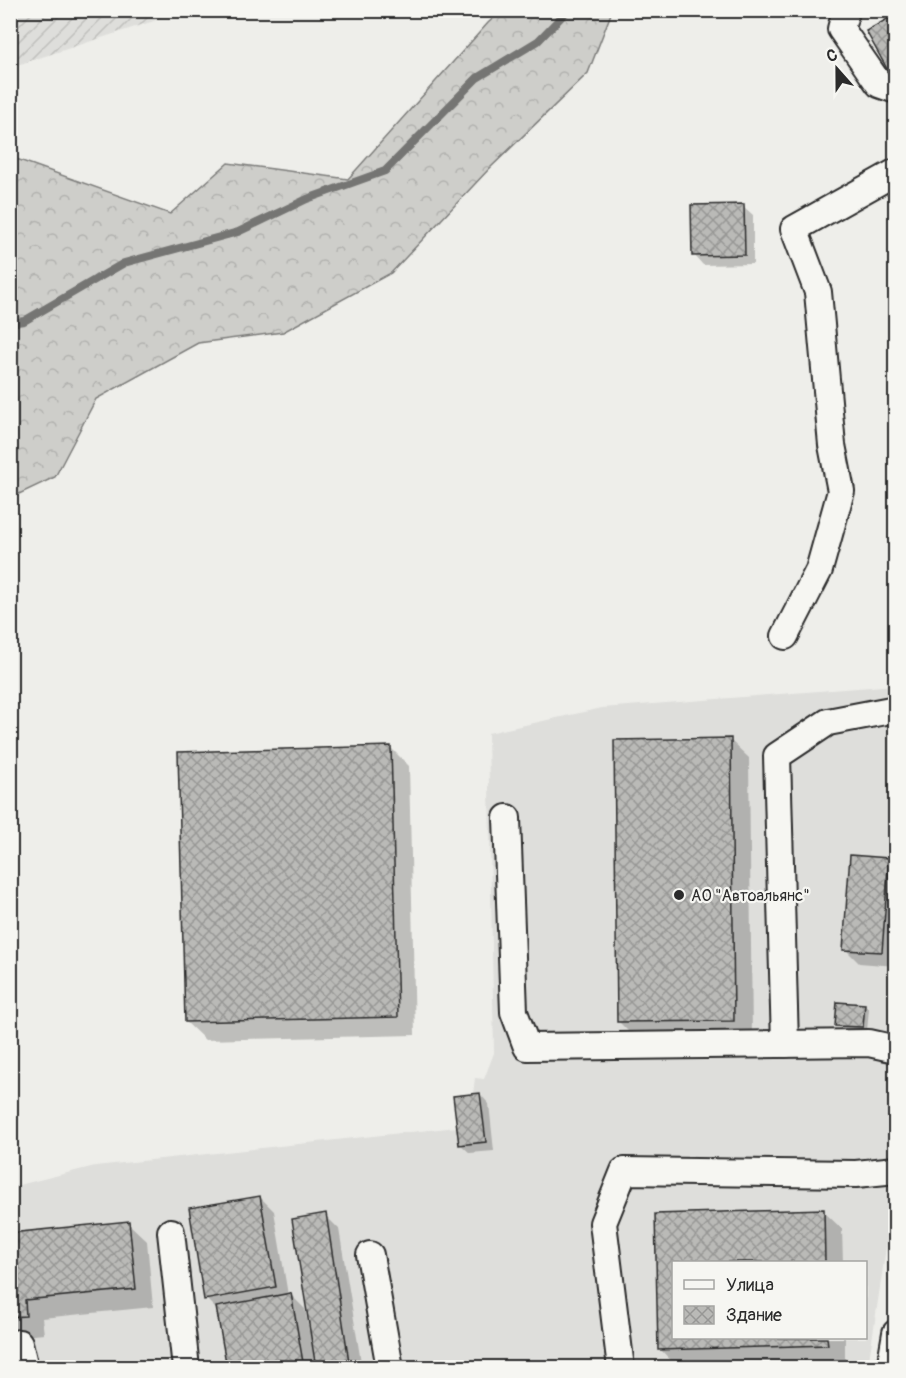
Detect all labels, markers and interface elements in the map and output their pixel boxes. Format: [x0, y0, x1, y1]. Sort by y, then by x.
north arrow [807, 39, 867, 99]
text: С [824, 45, 840, 67]
place label: АО "Автоальянс" [691, 886, 810, 906]
marker: АО "Автоальянс" [672, 888, 686, 902]
legend [672, 1261, 867, 1339]
text: Улица [726, 1274, 774, 1297]
text: Здание [726, 1304, 782, 1327]

